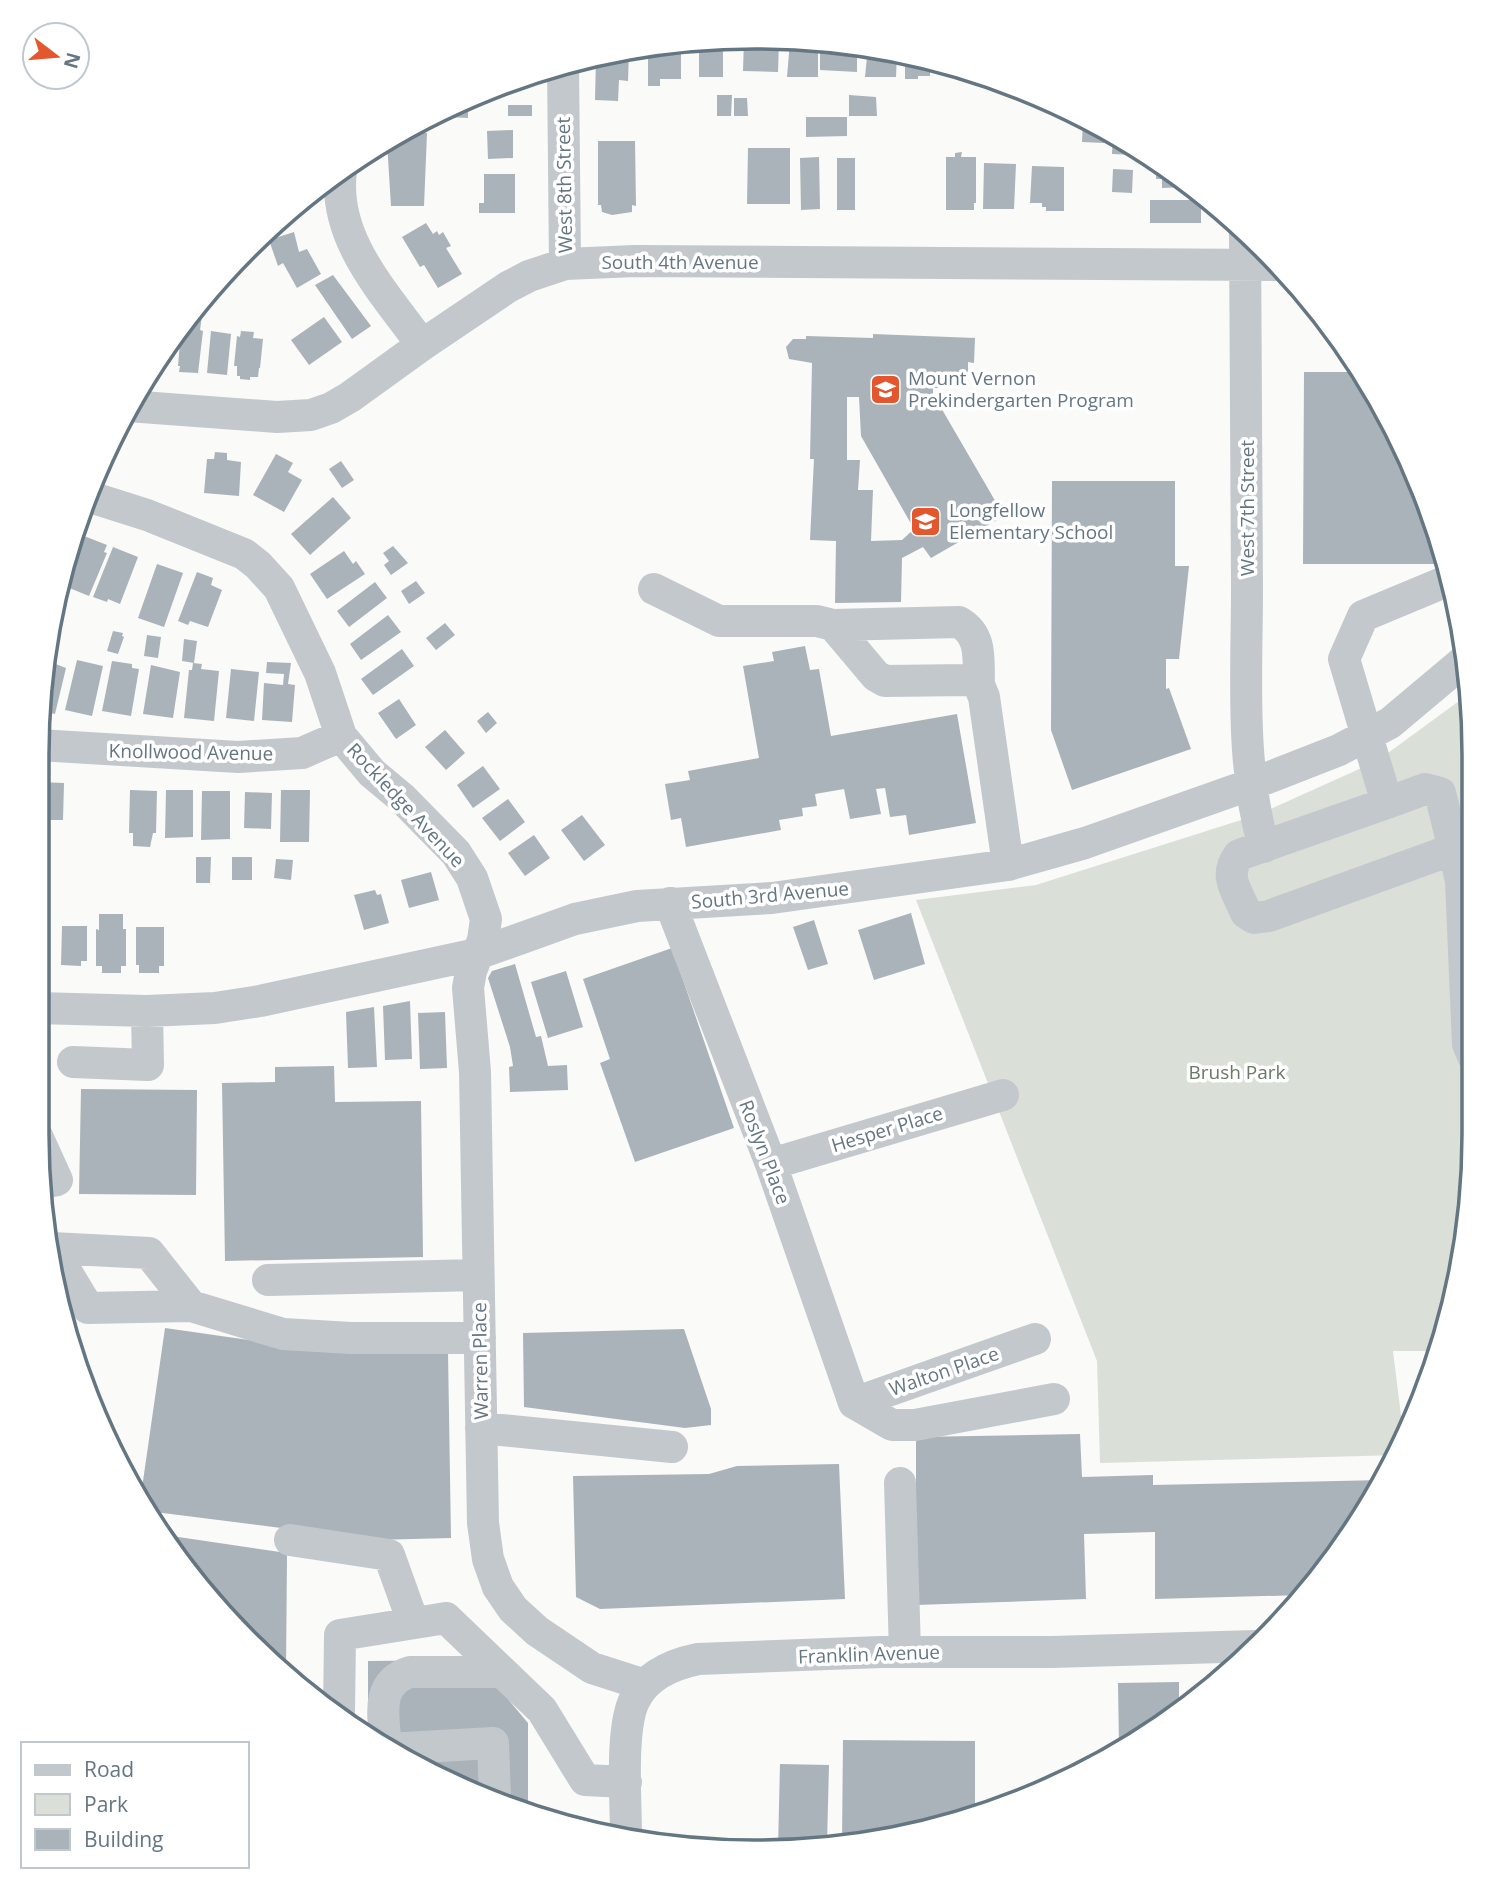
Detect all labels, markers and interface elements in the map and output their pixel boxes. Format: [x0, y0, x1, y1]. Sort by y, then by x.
north arrow [21, 21, 91, 91]
text: N [58, 50, 87, 72]
street label: West 8th Street [550, 116, 578, 253]
street label: South 4th Avenue [601, 249, 759, 275]
place label: Mount Vernon Prekindergarten Program [908, 365, 1134, 413]
school or university icon: Mount Vernon Prekindergarten Program [868, 372, 902, 406]
street label: West 7th Street [1234, 440, 1260, 576]
place label: Longfellow Elementary School [949, 497, 1113, 545]
school or university icon: Longfellow Elementary School [909, 504, 943, 538]
street label: Rockledge Avenue [341, 737, 471, 873]
street label: Knollwood Avenue [108, 738, 274, 766]
street label: South 3rd Avenue [690, 875, 850, 915]
park label: Brush Park [1188, 1059, 1286, 1085]
street label: Roslyn Place [733, 1096, 797, 1208]
street label: Hesper Place [828, 1100, 946, 1158]
street label: Warren Place [466, 1302, 494, 1420]
street label: Walton Place [886, 1340, 1002, 1402]
street label: Franklin Avenue [798, 1639, 940, 1669]
legend [21, 1742, 248, 1868]
text: Road [84, 1755, 134, 1783]
text: Park [84, 1790, 128, 1818]
text: Building [84, 1825, 163, 1853]

